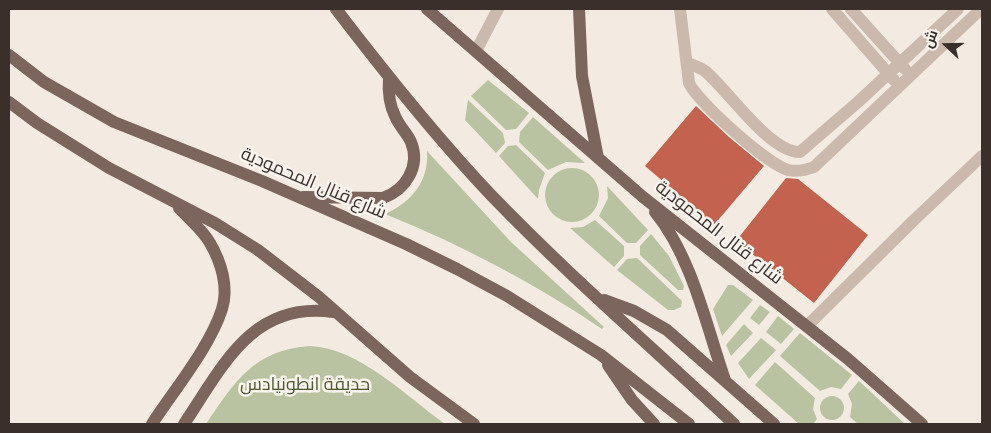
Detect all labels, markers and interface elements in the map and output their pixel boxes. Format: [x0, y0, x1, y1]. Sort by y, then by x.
north arrow [921, 20, 971, 70]
text: ش [920, 28, 943, 51]
street label: شارع قنال المحمودية [237, 145, 389, 225]
street label: شارع قنال المحمودية [650, 177, 786, 291]
park label: حديقة انطونيادس [240, 375, 370, 397]

